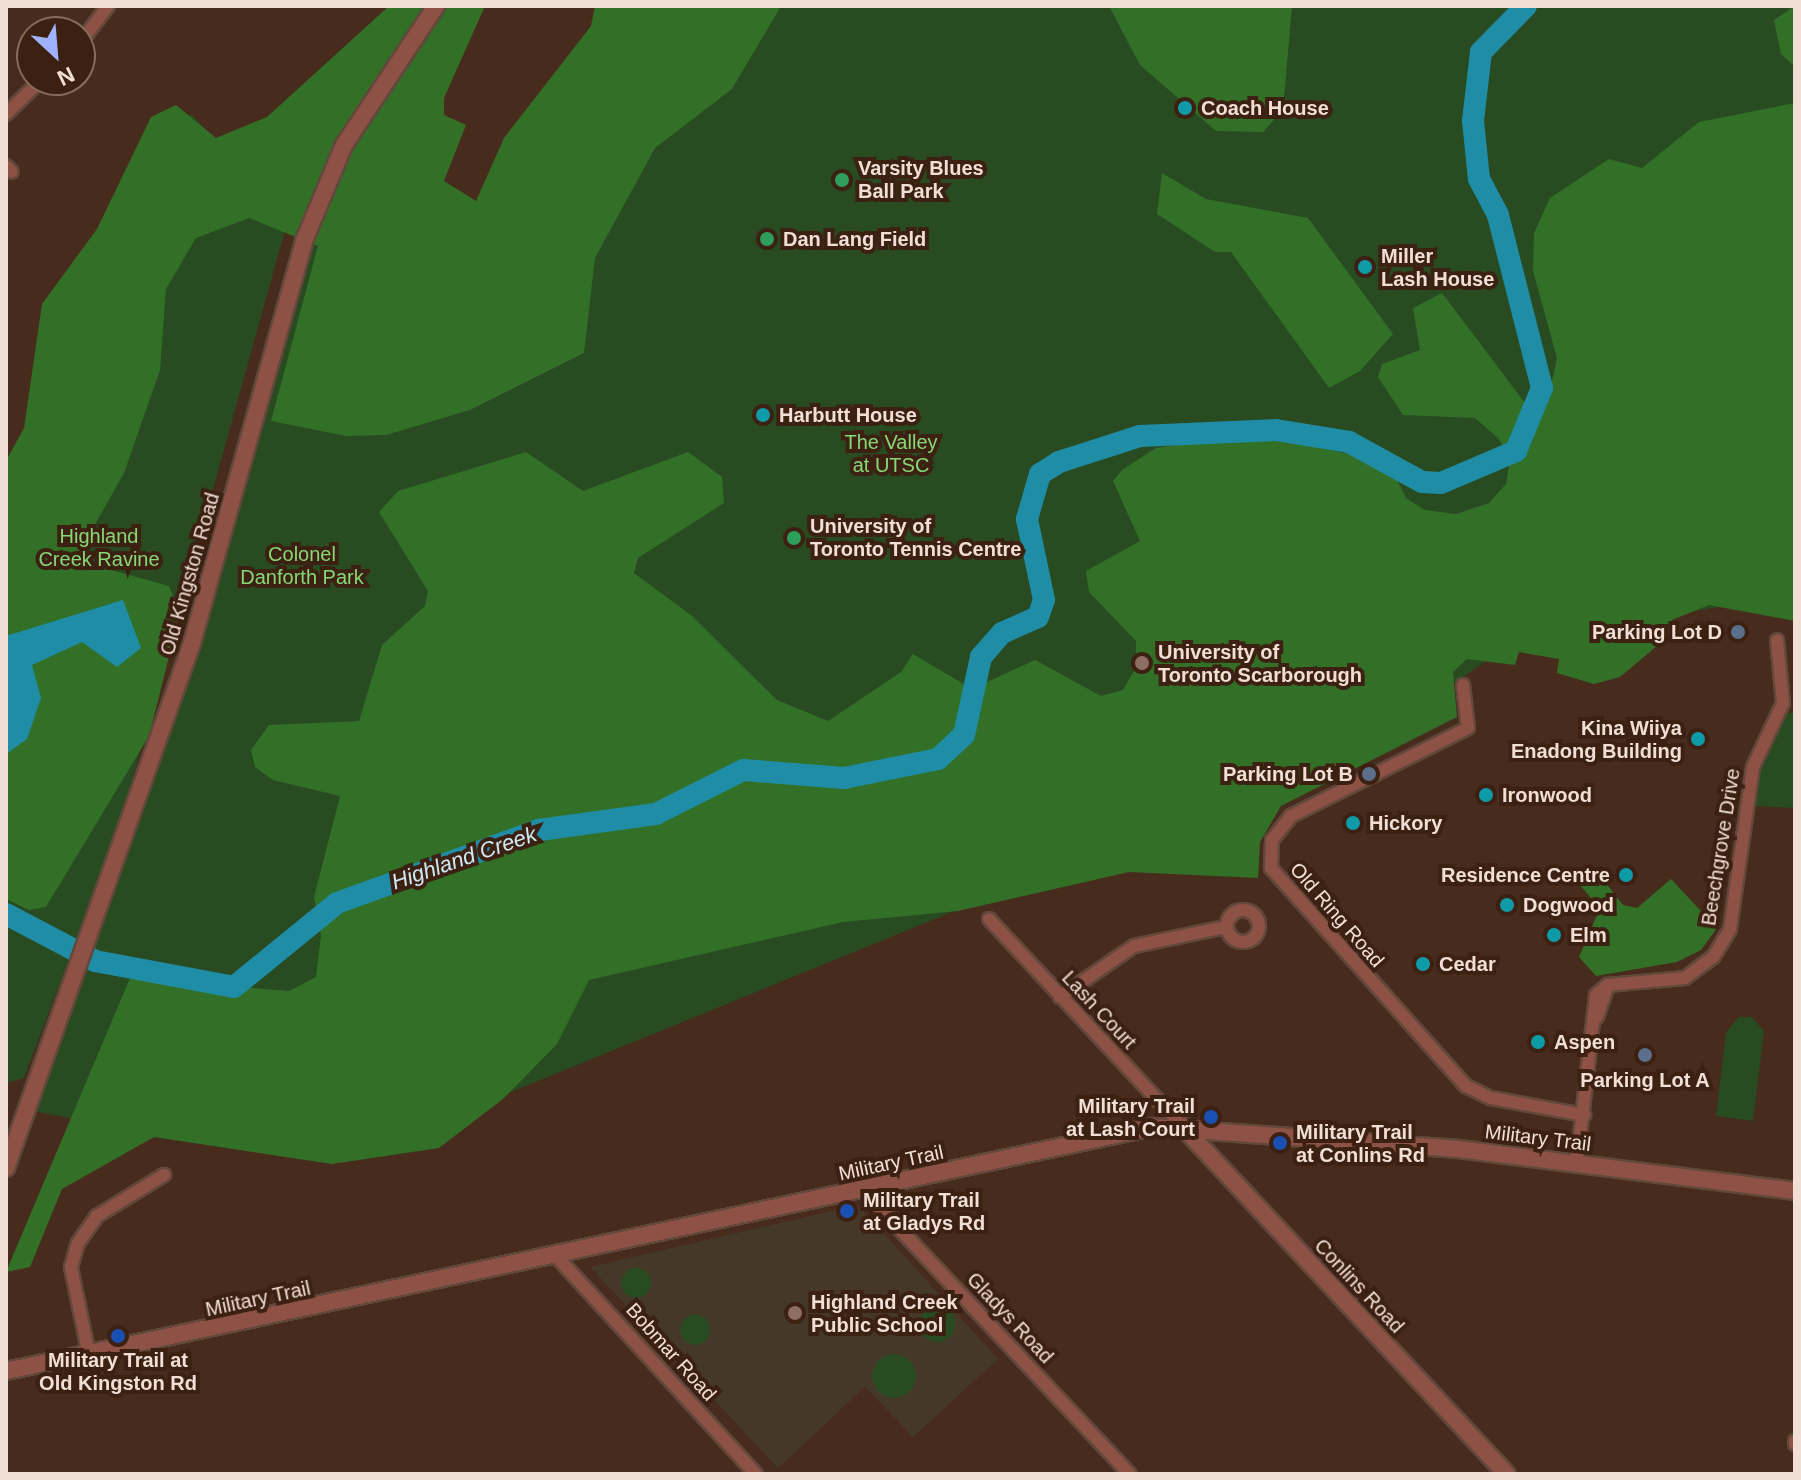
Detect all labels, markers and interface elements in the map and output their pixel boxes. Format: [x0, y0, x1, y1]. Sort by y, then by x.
north arrow [16, 16, 96, 96]
text: N [53, 62, 78, 91]
place label: Coach House [1201, 96, 1329, 120]
marker: Coach House [1176, 99, 1194, 117]
place label: Varsity Blues Ball Park [858, 156, 984, 203]
marker: Varsity Blues Ball Park [833, 171, 851, 189]
place label: Dan Lang Field [783, 227, 926, 251]
marker: Dan Lang Field [758, 230, 776, 248]
place label: Miller Lash House [1381, 244, 1494, 291]
marker: Miller Lash House [1356, 258, 1374, 276]
place label: Harbutt House [779, 403, 917, 427]
marker: Harbutt House [754, 406, 772, 424]
park label: The Valley at UTSC [844, 431, 938, 478]
street label: Old Kingston Road [155, 490, 225, 658]
place label: University of Toronto Tennis Centre [810, 514, 1021, 561]
park label: Highland Creek Ravine [38, 525, 160, 572]
marker: University of Toronto Tennis Centre [785, 529, 803, 547]
park label: Colonel Danforth Park [240, 542, 364, 589]
place label: Parking Lot D [1592, 620, 1722, 644]
marker: Parking Lot D [1729, 623, 1747, 641]
place label: University of Toronto Scarborough [1158, 640, 1362, 687]
marker: University of Toronto Scarborough [1133, 654, 1151, 672]
place label: Kina Wiiya Enadong Building [1511, 716, 1682, 763]
marker: Kina Wiiya Enadong Building [1689, 730, 1707, 748]
place label: Parking Lot B [1223, 762, 1353, 786]
marker: Parking Lot B [1360, 765, 1378, 783]
street label: Beechgrove Drive [1697, 767, 1745, 927]
place label: Ironwood [1502, 783, 1592, 807]
marker: Ironwood [1477, 786, 1495, 804]
place label: Hickory [1369, 811, 1442, 835]
marker: Hickory [1344, 814, 1362, 832]
water label: Highland Creek [388, 821, 540, 895]
street label: Old Ring Road [1285, 858, 1389, 972]
place label: Residence Centre [1441, 863, 1610, 887]
marker: Residence Centre [1617, 866, 1635, 884]
place label: Dogwood [1523, 893, 1614, 917]
marker: Dogwood [1498, 896, 1516, 914]
place label: Elm [1570, 923, 1607, 947]
marker: Elm [1545, 926, 1563, 944]
place label: Cedar [1439, 952, 1496, 976]
marker: Cedar [1414, 955, 1432, 973]
street label: Lash Court [1057, 966, 1141, 1054]
place label: Aspen [1554, 1030, 1615, 1054]
marker: Aspen [1529, 1033, 1547, 1051]
marker: Parking Lot A [1636, 1046, 1654, 1064]
place label: Parking Lot A [1580, 1068, 1710, 1092]
place label: Military Trail at Lash Court [1066, 1094, 1195, 1141]
marker: Military Trail at Lash Court [1202, 1108, 1220, 1126]
place label: Military Trail at Conlins Rd [1296, 1120, 1425, 1167]
street label: Military Trail [1483, 1120, 1593, 1156]
marker: Military Trail at Conlins Rd [1271, 1134, 1289, 1152]
street label: Military Trail [836, 1140, 946, 1186]
place label: Military Trail at Gladys Rd [863, 1188, 985, 1235]
marker: Military Trail at Gladys Rd [838, 1202, 856, 1220]
street label: Conlins Road [1309, 1234, 1409, 1338]
street label: Gladys Road [962, 1268, 1058, 1368]
street label: Military Trail [203, 1276, 313, 1322]
place label: Highland Creek Public School [811, 1290, 958, 1337]
street label: Bobmar Road [621, 1298, 721, 1406]
marker: Highland Creek Public School [786, 1304, 804, 1322]
marker: Military Trail at Old Kingston Rd [109, 1327, 127, 1345]
place label: Military Trail at Old Kingston Rd [39, 1348, 197, 1395]

